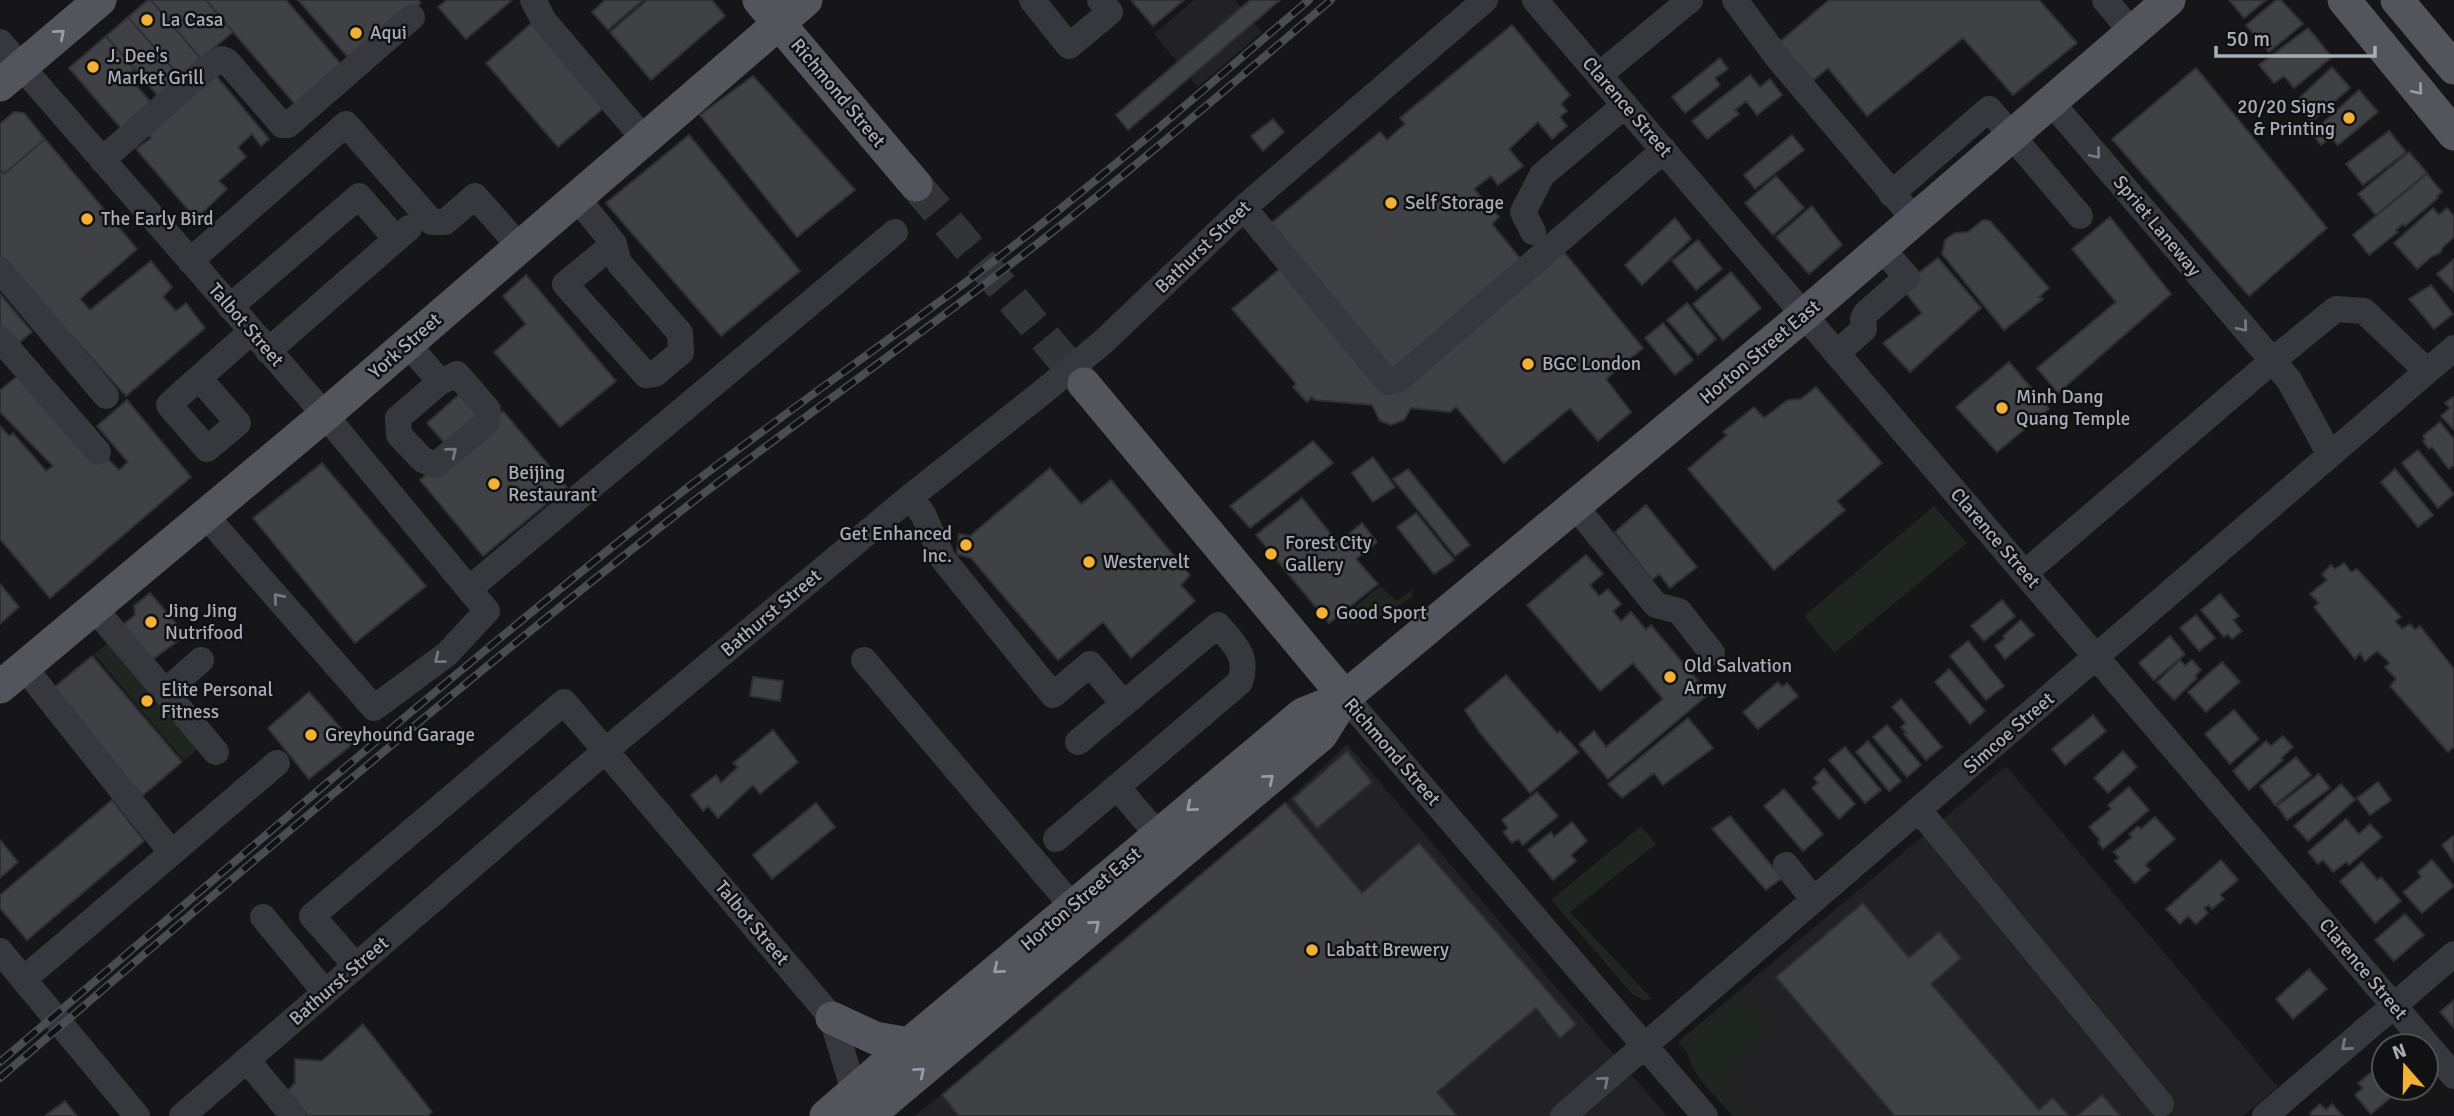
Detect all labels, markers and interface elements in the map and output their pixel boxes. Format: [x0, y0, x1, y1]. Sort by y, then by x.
place label: La Casa [161, 8, 223, 32]
marker: La Casa [139, 12, 155, 28]
scale bar [2216, 14, 2375, 58]
place label: Aqui [370, 21, 407, 45]
marker: Aqui [348, 25, 364, 41]
text: 50 m [2226, 26, 2270, 52]
one-way arrow [52, 30, 65, 42]
street label: Richmond Street [785, 34, 891, 153]
place label: J. Dee's Market Grill [107, 44, 204, 90]
street label: Clarence Street [1577, 52, 1677, 162]
marker: J. Dee's Market Grill [85, 59, 101, 75]
one-way arrow [2410, 82, 2422, 95]
place label: 20/20 Signs & Printing [2237, 95, 2335, 141]
marker: 20/20 Signs & Printing [2341, 110, 2357, 126]
one-way arrow [2087, 146, 2100, 159]
street label: Spriet Laneway [2108, 171, 2206, 281]
place label: Self Storage [1405, 191, 1504, 215]
street label: Bathurst Street [1150, 195, 1256, 299]
marker: Self Storage [1383, 195, 1399, 211]
place label: The Early Bird [101, 207, 214, 231]
marker: The Early Bird [79, 211, 95, 227]
street label: Talbot Street [203, 278, 289, 372]
street label: Horton Street East [1695, 294, 1825, 409]
street label: York Street [364, 308, 447, 384]
one-way arrow [2235, 319, 2247, 332]
place label: BGC London [1542, 352, 1641, 376]
marker: BGC London [1520, 356, 1536, 372]
place label: Minh Dang Quang Temple [2016, 385, 2130, 431]
marker: Minh Dang Quang Temple [1994, 400, 2010, 416]
one-way arrow [443, 448, 456, 460]
place label: Beijing Restaurant [508, 461, 598, 507]
marker: Beijing Restaurant [486, 476, 502, 492]
street label: Clarence Street [1945, 483, 2045, 593]
place label: Get Enhanced Inc. [840, 522, 952, 568]
place label: Forest City Gallery [1285, 531, 1372, 577]
marker: Get Enhanced Inc. [958, 537, 974, 553]
marker: Forest City Gallery [1263, 546, 1279, 562]
place label: Westervelt [1103, 550, 1190, 574]
marker: Westervelt [1081, 554, 1097, 570]
street label: Bathurst Street [716, 564, 826, 662]
one-way arrow [274, 593, 286, 606]
place label: Jing Jing Nutrifood [165, 599, 243, 645]
place label: Good Sport [1336, 601, 1427, 625]
marker: Good Sport [1314, 605, 1330, 621]
marker: Jing Jing Nutrifood [143, 614, 159, 630]
one-way arrow [434, 651, 447, 664]
place label: Old Salvation Army [1684, 654, 1792, 700]
marker: Old Salvation Army [1662, 669, 1678, 685]
place label: Elite Personal Fitness [161, 678, 273, 724]
street label: Simcoe Street [1959, 687, 2060, 779]
marker: Elite Personal Fitness [139, 693, 155, 709]
street label: Richmond Street [1339, 693, 1446, 811]
place label: Greyhound Garage [325, 723, 475, 747]
marker: Greyhound Garage [303, 727, 319, 743]
one-way arrow [1260, 775, 1273, 787]
one-way arrow [1187, 799, 1200, 811]
street label: Horton Street East [1016, 841, 1146, 956]
street label: Talbot Street [710, 876, 795, 971]
street label: Clarence Street [2314, 913, 2413, 1025]
one-way arrow [1086, 921, 1099, 933]
street label: Bathurst Street [284, 931, 394, 1031]
place label: Labatt Brewery [1326, 938, 1449, 962]
marker: Labatt Brewery [1304, 942, 1320, 958]
one-way arrow [994, 961, 1007, 973]
north arrow [2370, 1032, 2440, 1102]
one-way arrow [2342, 1038, 2355, 1050]
text: N [2389, 1038, 2410, 1066]
one-way arrow [912, 1068, 925, 1080]
one-way arrow [1595, 1077, 1608, 1089]

